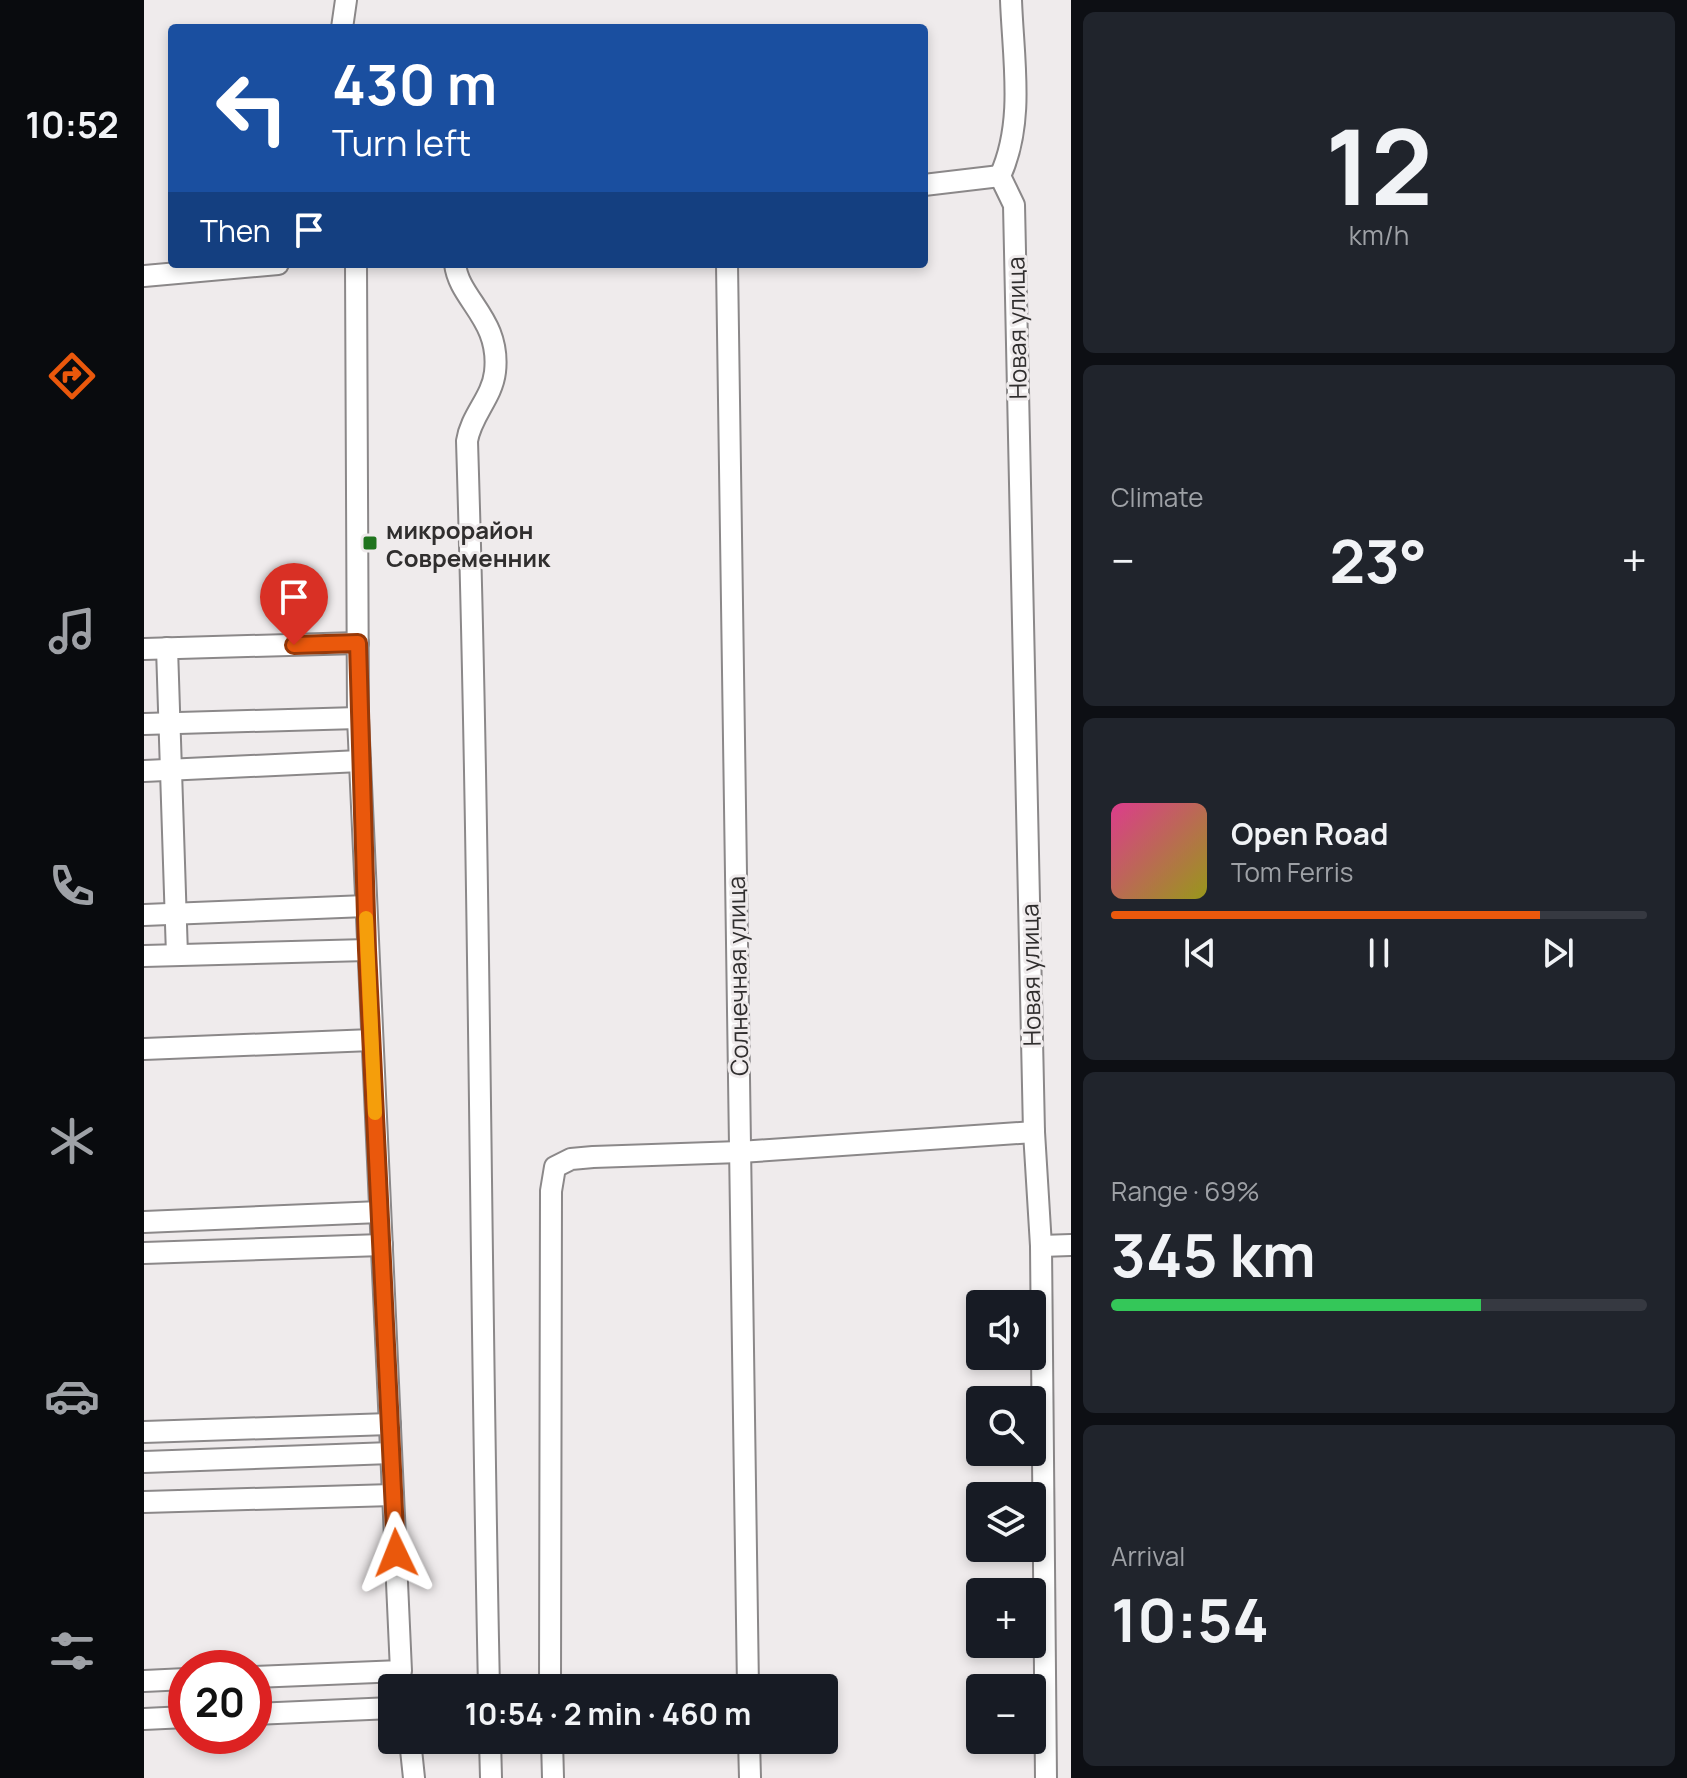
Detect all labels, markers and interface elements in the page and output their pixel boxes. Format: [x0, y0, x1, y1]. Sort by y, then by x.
text: 430 m [332, 45, 497, 122]
icon: left [200, 56, 304, 160]
text: 12 [1325, 94, 1433, 236]
text: 10:52 [25, 100, 119, 149]
text: Turn left [332, 118, 471, 167]
icon: arrive [287, 208, 331, 252]
text: Then [200, 210, 271, 251]
text: km/h [1349, 217, 1409, 253]
street label: Новая улица [998, 256, 1034, 400]
icon: directions [44, 348, 100, 404]
text: Climate [1111, 479, 1203, 515]
place label: микрорайон Современник [386, 513, 551, 574]
text: 23° [1329, 519, 1427, 601]
text: − [1111, 530, 1135, 590]
text: + [1622, 530, 1647, 590]
marker: микрорайон Современник [361, 534, 379, 552]
pin [260, 563, 328, 645]
icon: arrive [272, 575, 316, 619]
icon: music [44, 603, 100, 659]
text: Open Road [1231, 813, 1388, 854]
text: Tom Ferris [1231, 854, 1353, 890]
icon: phone [44, 858, 100, 914]
street label: Солнечная улица [719, 876, 755, 1076]
street label: Новая улица [1012, 903, 1048, 1047]
icon: previous [1178, 931, 1222, 975]
icon: pause [1357, 931, 1401, 975]
icon: next [1536, 931, 1580, 975]
icon: climate [44, 1113, 100, 1169]
text: Range · 69% [1111, 1173, 1260, 1209]
text: 345 km [1111, 1213, 1316, 1295]
map controls [966, 1290, 1046, 1754]
button: sound [966, 1290, 1046, 1370]
icon: car [44, 1368, 100, 1424]
button: search [966, 1386, 1046, 1466]
button: layers [966, 1482, 1046, 1562]
position arrow [354, 1511, 438, 1595]
text: Arrival [1111, 1538, 1185, 1574]
button: + [966, 1578, 1046, 1658]
text: 10:54 [1111, 1578, 1269, 1660]
icon: filters [44, 1623, 100, 1679]
speed limit sign: 20 [168, 1650, 272, 1754]
button: − [966, 1674, 1046, 1754]
text: 10:54 · 2 min · 460 m [465, 1693, 751, 1734]

